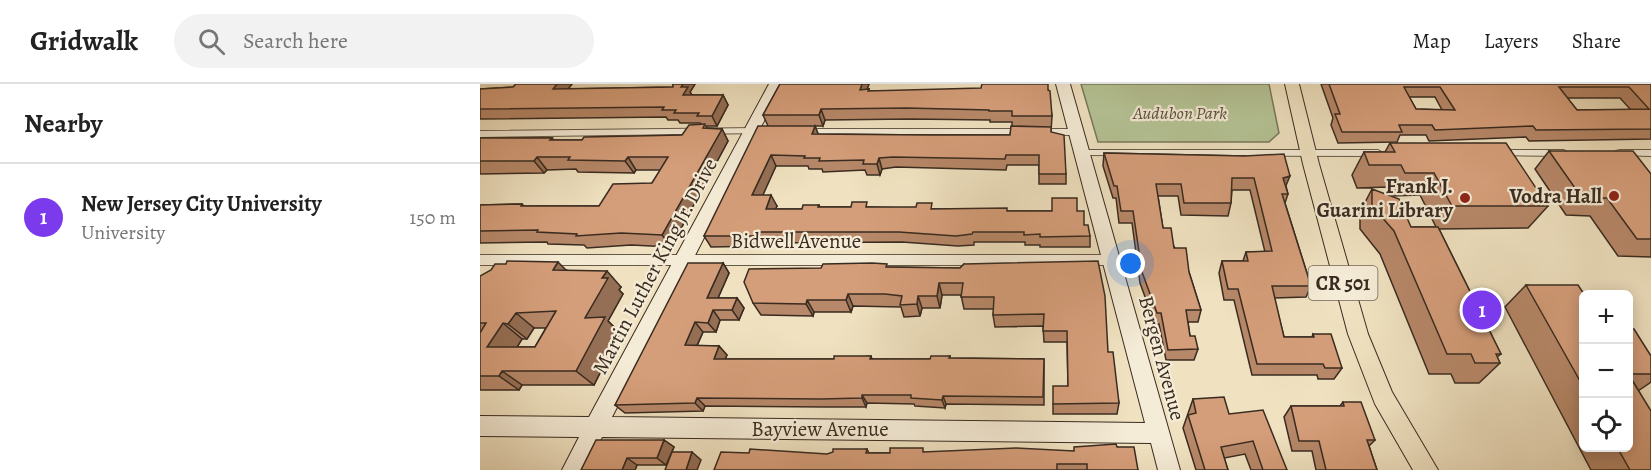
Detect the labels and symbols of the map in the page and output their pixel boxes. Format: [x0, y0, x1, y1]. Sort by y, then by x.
park label: Audubon Park [1132, 101, 1227, 125]
street label: Martin Luther King Jr. Drive [586, 153, 724, 379]
place label: Frank J. Guarini Library [1316, 172, 1454, 224]
place label: Vodra Hall [1508, 182, 1602, 210]
marker: Vodra Hall [1607, 189, 1621, 203]
marker: Frank J. Guarini Library [1458, 191, 1472, 205]
street label: Bidwell Avenue [731, 227, 861, 255]
your location [1116, 249, 1145, 278]
road number: CR 501 [1308, 266, 1378, 300]
pin: 1 [1462, 288, 1502, 332]
street label: Bergen Avenue [1132, 293, 1192, 423]
street label: Bayview Avenue [751, 415, 889, 443]

